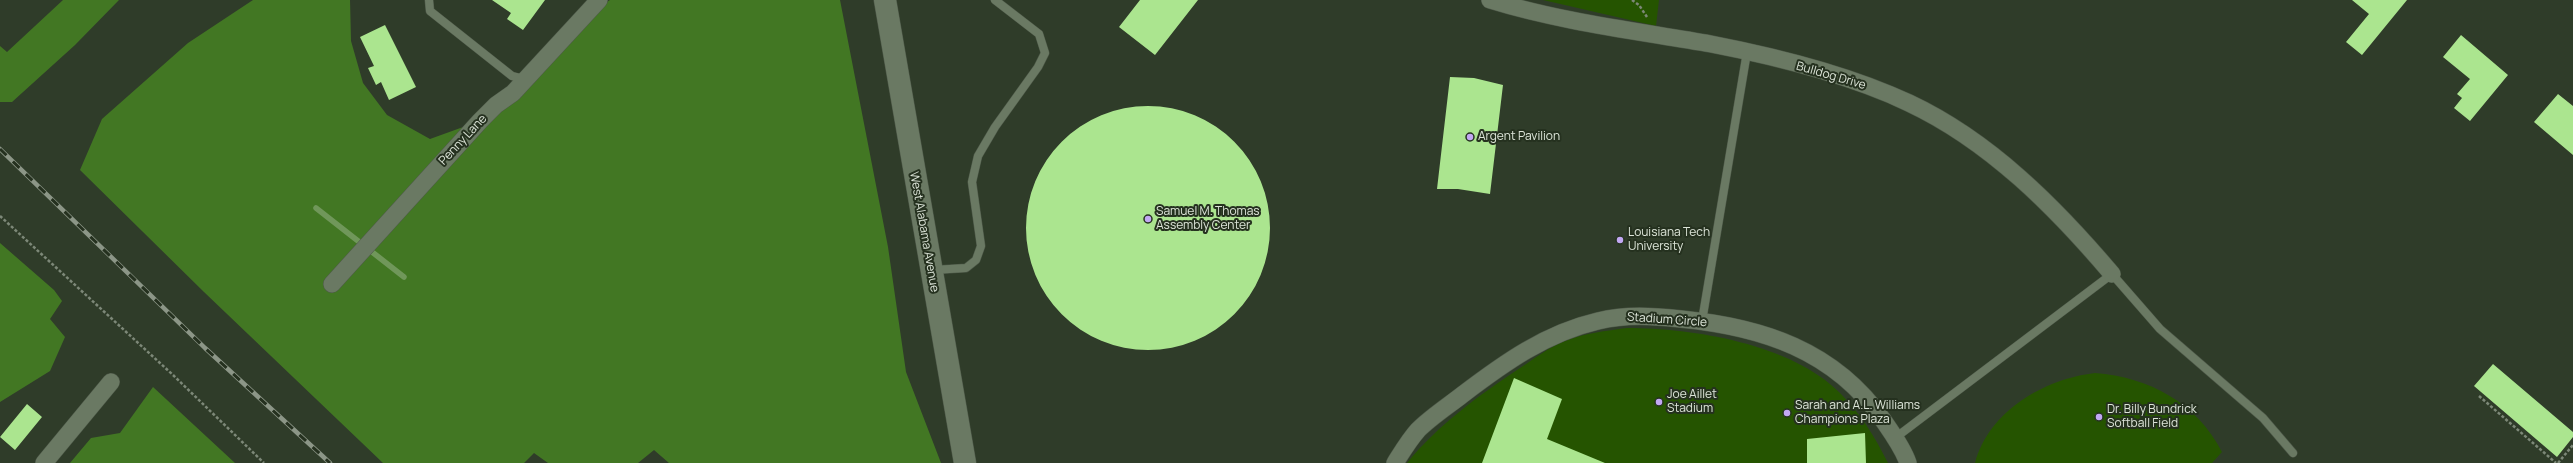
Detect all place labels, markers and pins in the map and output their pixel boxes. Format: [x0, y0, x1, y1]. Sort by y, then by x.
place label: Argent Pavilion [1478, 130, 1560, 144]
marker: Argent Pavilion [1465, 132, 1475, 142]
place label: Samuel M. Thomas Assembly Center [1156, 205, 1260, 233]
marker: Samuel M. Thomas Assembly Center [1143, 214, 1153, 224]
place label: Louisiana Tech University [1628, 226, 1710, 254]
marker: Louisiana Tech University [1615, 235, 1625, 245]
place label: Joe Aillet Stadium [1667, 388, 1717, 416]
marker: Joe Aillet Stadium [1654, 397, 1664, 407]
place label: Sarah and A.L. Williams Champions Plaza [1795, 399, 1920, 427]
place label: Dr. Billy Bundrick Softball Field [2107, 403, 2197, 431]
marker: Sarah and A.L. Williams Champions Plaza [1782, 408, 1792, 418]
marker: Dr. Billy Bundrick Softball Field [2094, 412, 2104, 422]

